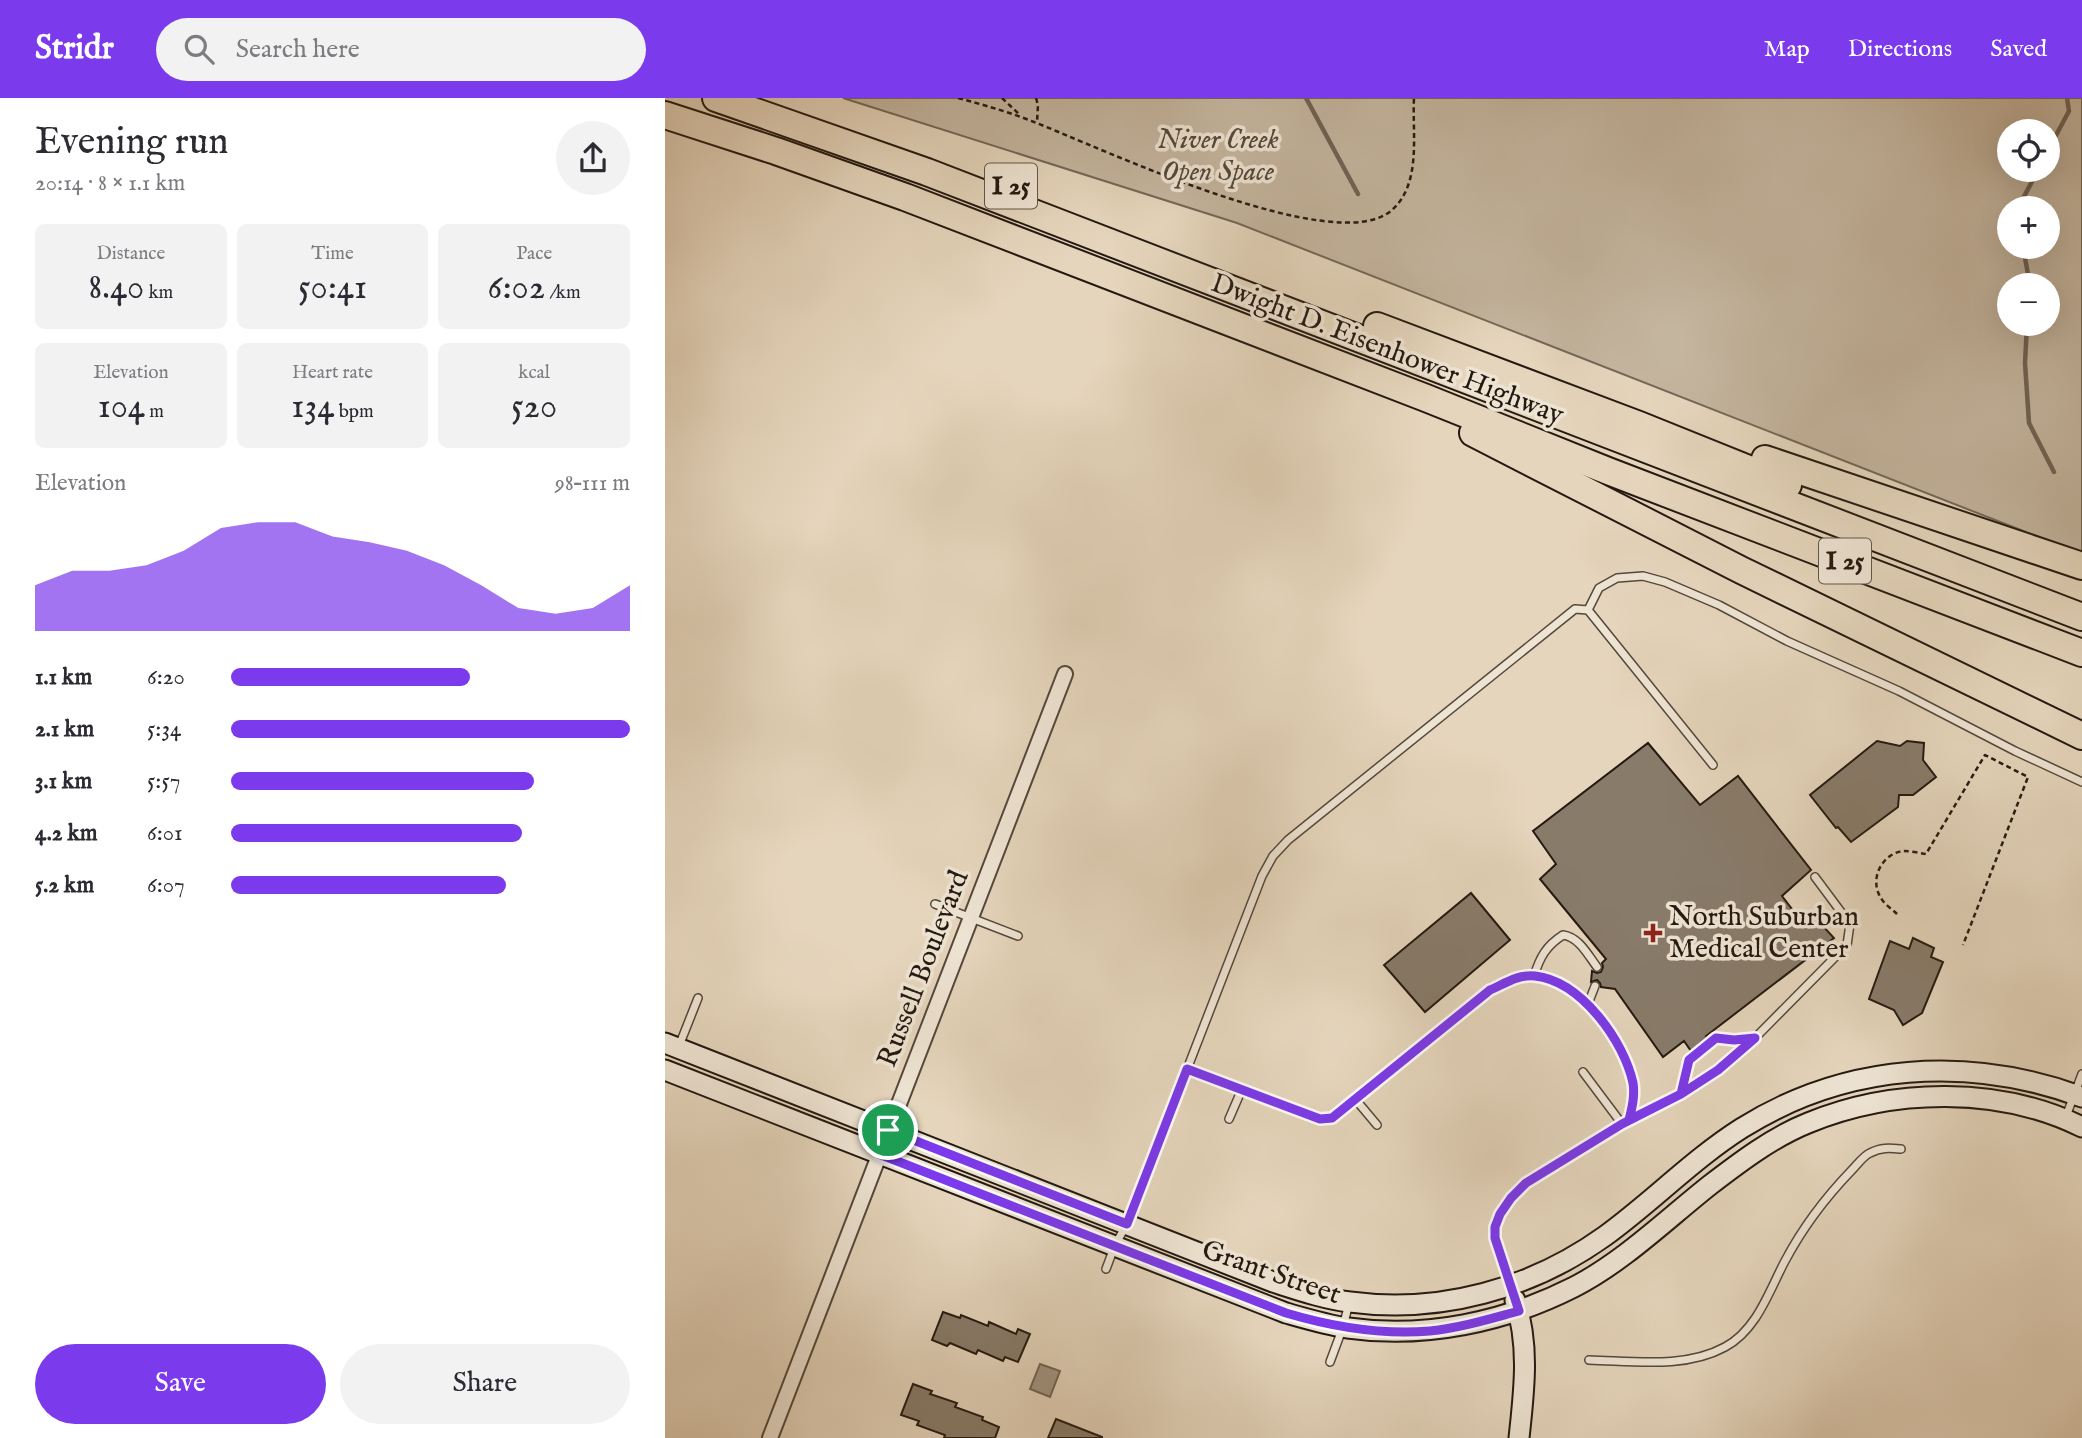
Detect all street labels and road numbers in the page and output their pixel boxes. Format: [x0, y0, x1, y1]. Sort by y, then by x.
road number: I 25 [985, 164, 1037, 208]
street label: Dwight D. Eisenhower Highway [1206, 266, 1569, 434]
road number: I 25 [1819, 538, 1871, 583]
street label: Russell Boulevard [870, 866, 978, 1072]
street label: Grant Street [1197, 1233, 1345, 1313]

